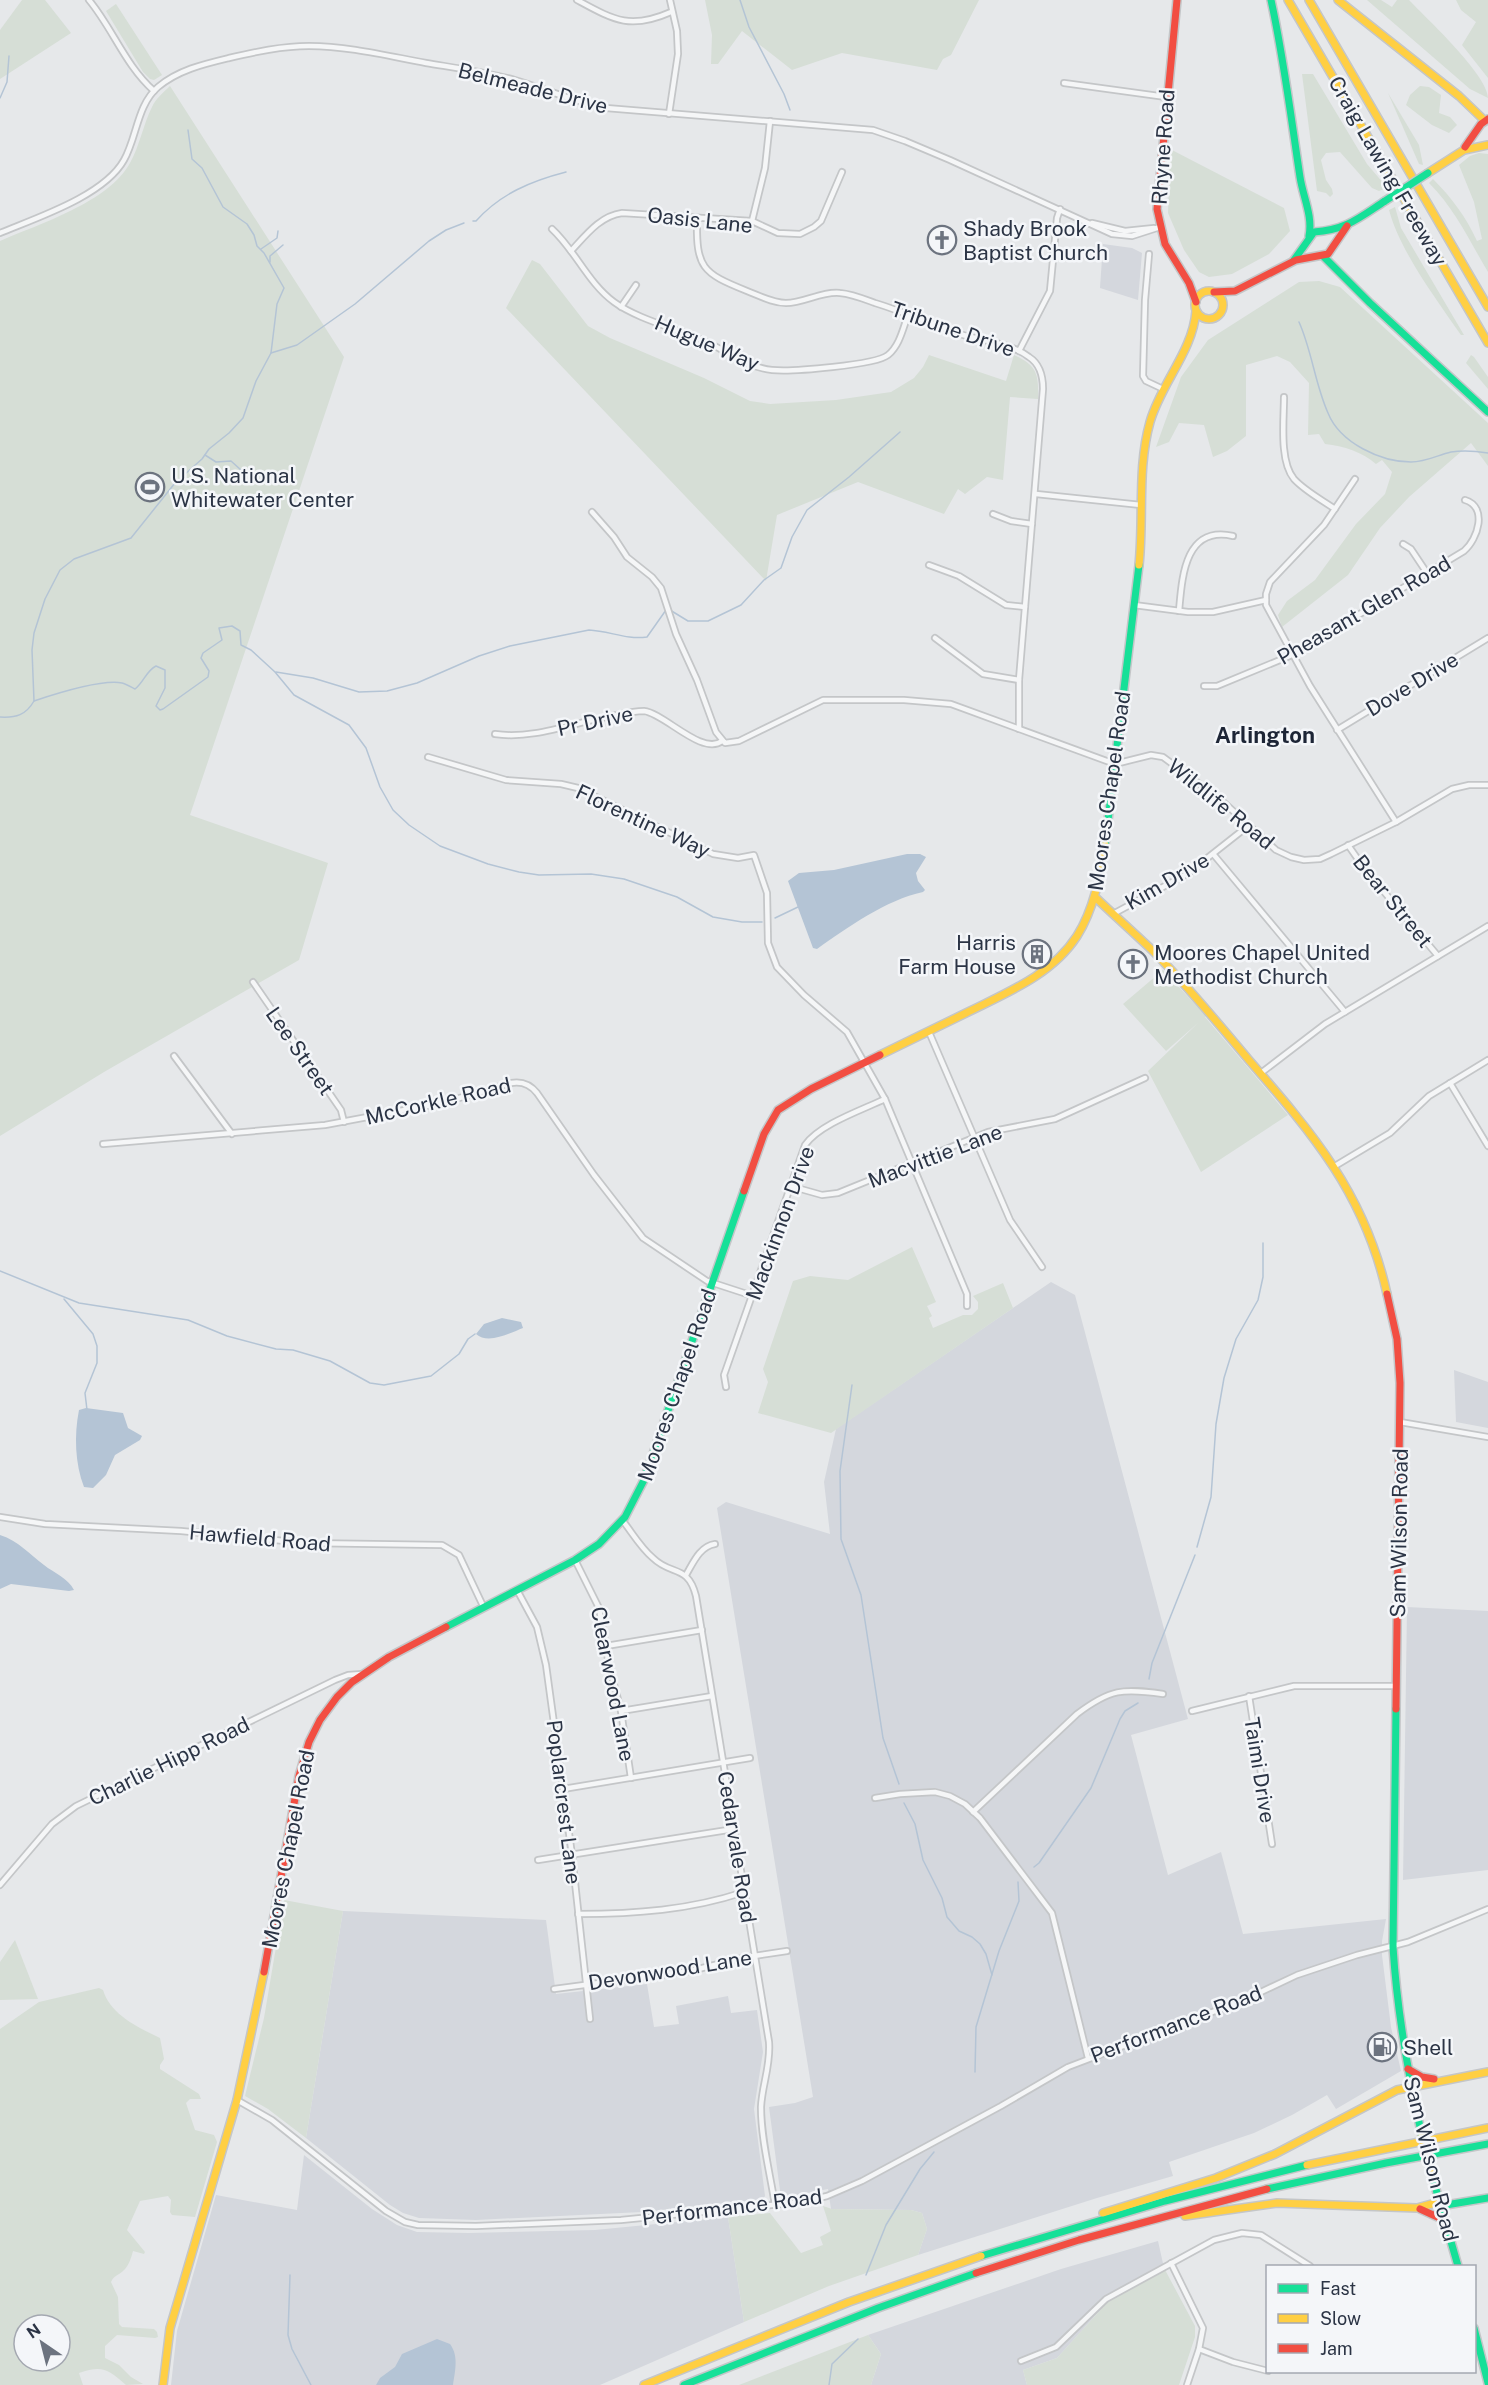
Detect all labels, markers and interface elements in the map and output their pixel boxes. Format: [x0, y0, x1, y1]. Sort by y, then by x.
street label: Belmeade Drive [456, 57, 610, 119]
street label: Craig Lawing Freeway [1323, 72, 1453, 270]
street label: Rhyne Road [1146, 88, 1180, 206]
street label: Oasis Lane [646, 202, 754, 238]
place label: Shady Brook Baptist Church [963, 216, 1108, 265]
church icon: Shady Brook Baptist Church [926, 224, 958, 256]
street label: Tribune Drive [888, 296, 1018, 362]
street label: Hugue Way [651, 310, 763, 376]
place label: U.S. National Whitewater Center [171, 463, 354, 512]
sports icon: U.S. National Whitewater Center [134, 471, 166, 503]
street label: Pheasant Glen Road [1273, 550, 1455, 670]
street label: Dove Drive [1361, 647, 1463, 721]
street label: Moores Chapel Road [1083, 690, 1135, 892]
street label: Pr Drive [555, 701, 635, 741]
district label: Arlington [1215, 722, 1315, 748]
street label: Wildlife Road [1163, 753, 1279, 855]
street label: Florentine Way [572, 779, 714, 863]
street label: Kim Drive [1120, 847, 1214, 915]
street label: Bear Street [1348, 850, 1438, 952]
place label: Harris Farm House [898, 930, 1016, 979]
building icon: Harris Farm House [1021, 938, 1053, 970]
place label: Moores Chapel United Methodist Church [1154, 940, 1370, 989]
church icon: Moores Chapel United Methodist Church [1117, 948, 1149, 980]
street label: Lee Street [261, 1002, 339, 1100]
street label: McCorkle Road [363, 1072, 513, 1130]
street label: Macvittie Lane [864, 1119, 1006, 1193]
street label: Mackinnon Drive [741, 1143, 819, 1303]
street label: Moores Chapel Road [632, 1286, 722, 1484]
street label: Sam Wilson Road [1385, 1448, 1413, 1618]
street label: Hawfield Road [188, 1519, 332, 1557]
street label: Clearwood Lane [586, 1604, 640, 1764]
street label: Charlie Hipp Road [85, 1711, 253, 1811]
street label: Taimi Drive [1239, 1715, 1281, 1825]
street label: Poplarcrest Lane [541, 1718, 587, 1886]
street label: Moores Chapel Road [257, 1748, 319, 1950]
street label: Cedarvale Road [713, 1769, 761, 1925]
street label: Devonwood Lane [586, 1945, 754, 1995]
street label: Performance Road [1087, 1980, 1265, 2068]
fuel station icon: Shell [1366, 2031, 1398, 2063]
place label: Shell [1403, 2035, 1453, 2060]
street label: Sam Wilson Road [1398, 2074, 1464, 2244]
street label: Performance Road [640, 2184, 824, 2230]
legend [1266, 2265, 1476, 2373]
text: Fast [1320, 2278, 1356, 2299]
text: Slow [1320, 2308, 1361, 2329]
north arrow [12, 2313, 72, 2373]
text: N [23, 2320, 44, 2342]
text: Jam [1320, 2338, 1353, 2359]

